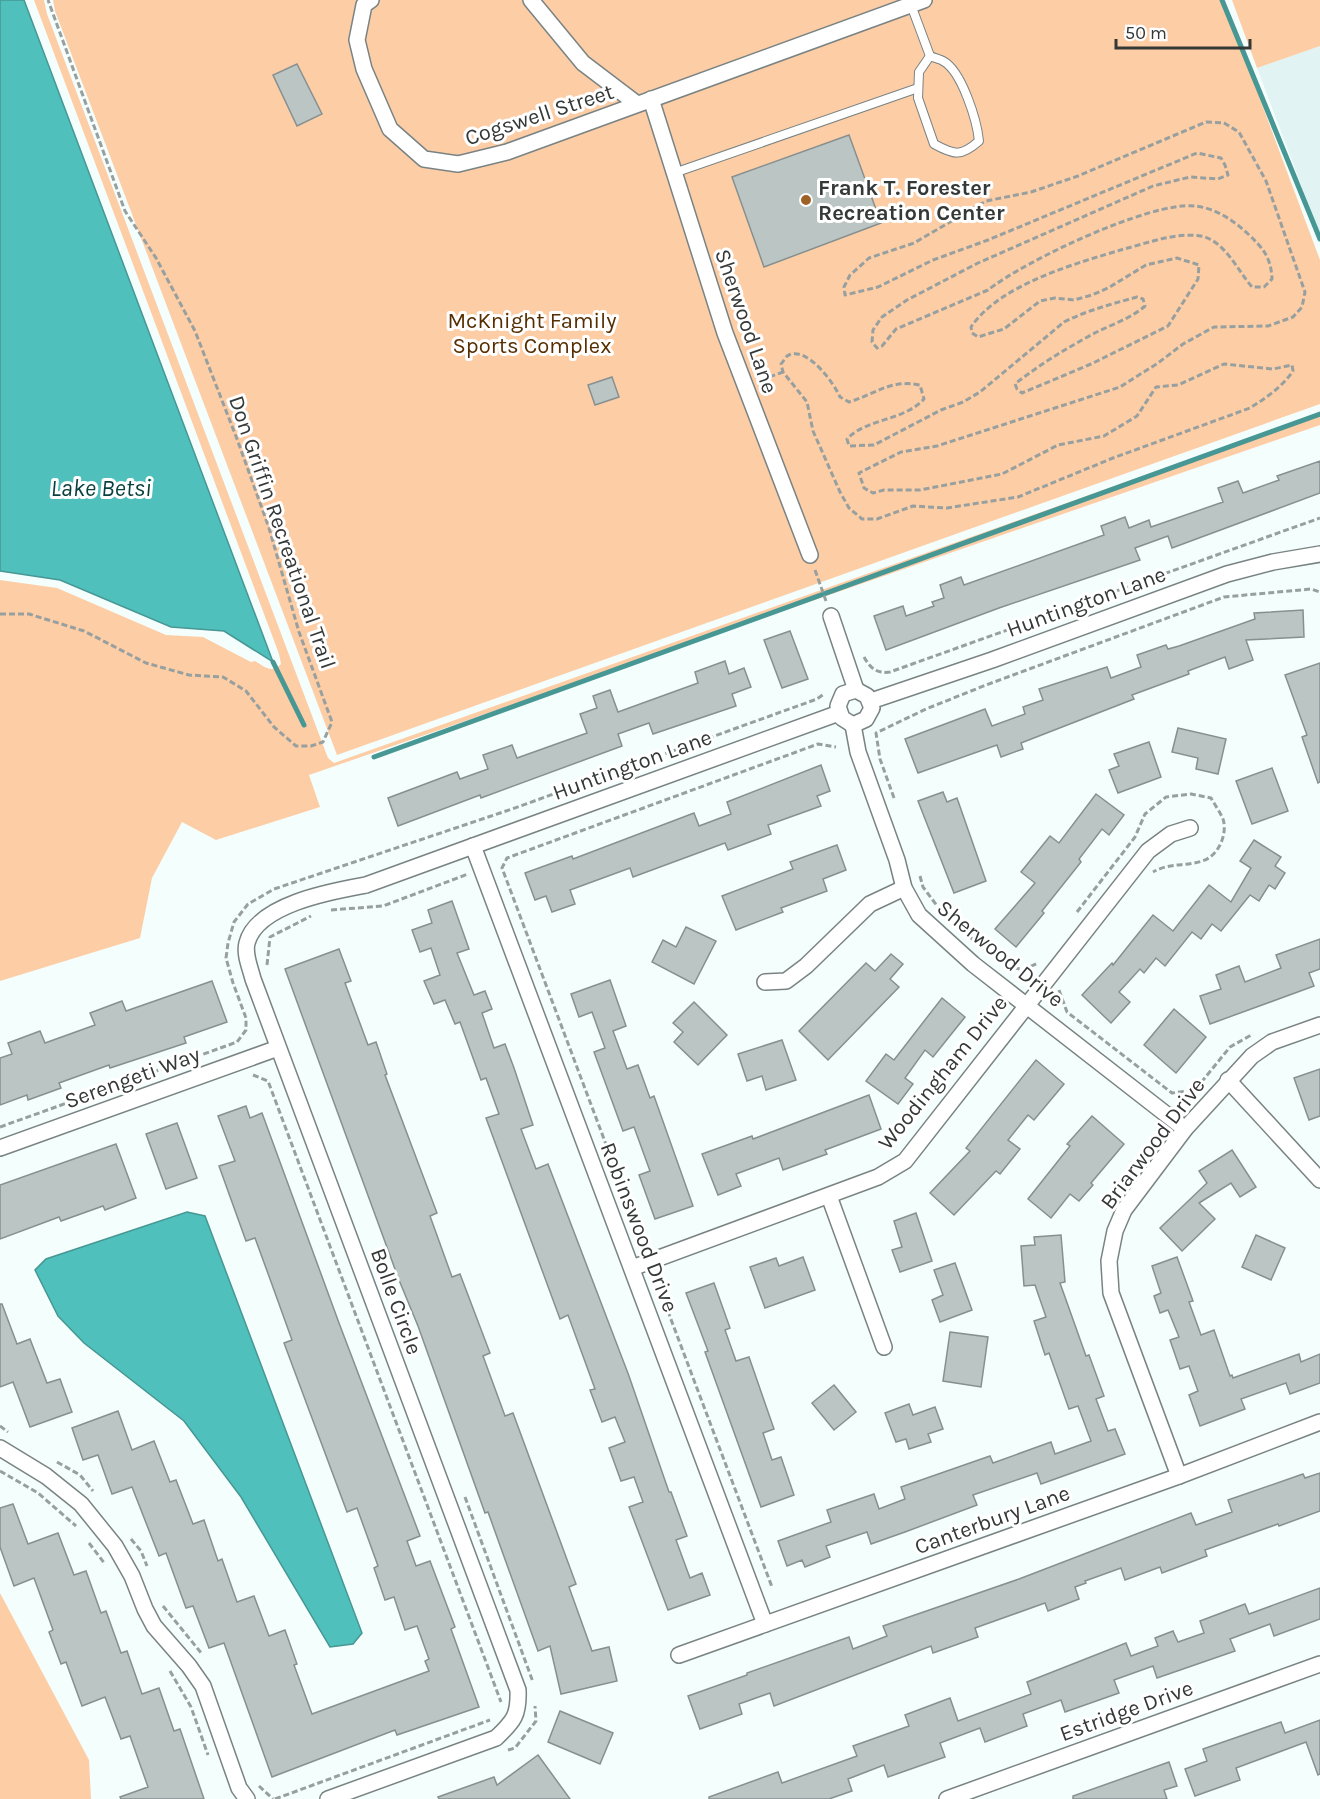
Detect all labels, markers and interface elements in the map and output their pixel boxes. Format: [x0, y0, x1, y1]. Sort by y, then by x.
scale bar [1116, 12, 1250, 50]
text: 50 m [1125, 22, 1167, 44]
street label: Cogswell Street [462, 79, 617, 151]
place label: Frank T. Forester Recreation Center [818, 175, 1005, 226]
marker: Frank T. Forester Recreation Center [799, 193, 813, 207]
street label: Sherwood Lane [709, 246, 783, 397]
park label: McKnight Family Sports Complex [447, 308, 617, 359]
street label: Don Griffin Recreational Trail [223, 392, 341, 672]
water label: Lake Betsi [50, 474, 152, 502]
street label: Huntington Lane [1003, 561, 1170, 643]
street label: Huntington Lane [549, 724, 716, 806]
street label: Sherwood Drive [932, 895, 1069, 1013]
street label: Woodingham Drive [873, 990, 1013, 1155]
street label: Serengeti Way [61, 1041, 204, 1114]
street label: Briarwood Drive [1095, 1073, 1211, 1214]
street label: Robinswood Drive [595, 1139, 683, 1316]
street label: Bolle Circle [365, 1245, 427, 1358]
street label: Canterbury Lane [911, 1480, 1073, 1560]
street label: Estridge Drive [1056, 1675, 1197, 1747]

